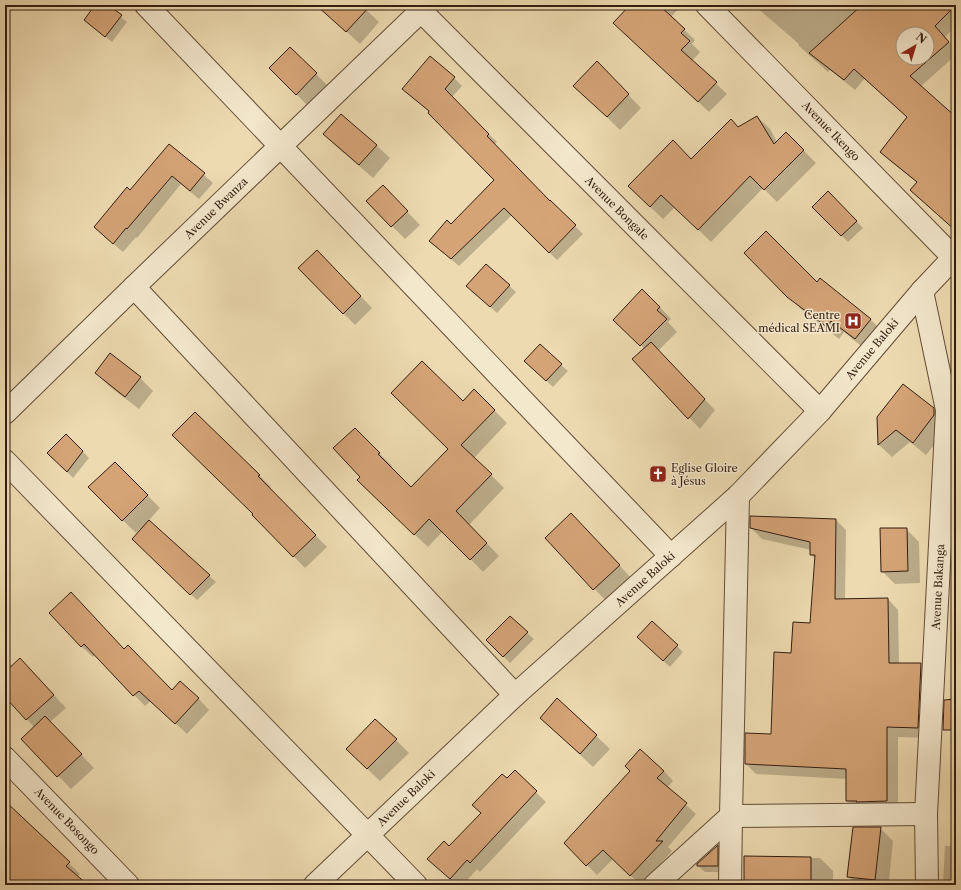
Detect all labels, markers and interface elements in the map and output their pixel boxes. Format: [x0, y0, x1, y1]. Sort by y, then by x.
north arrow [895, 26, 935, 66]
text: N [913, 30, 930, 47]
street label: Avenue Ikengo [798, 97, 863, 164]
street label: Avenue Bongale [582, 173, 652, 243]
street label: Avenue Bwanza [181, 174, 251, 242]
place label: Centre médical SEAMI [758, 308, 840, 335]
hospital icon: Centre médical SEAMI [843, 311, 863, 331]
street label: Avenue Baloki [842, 315, 902, 383]
place label: Eglise Gloire à Jésus [671, 461, 738, 488]
church icon: Eglise Gloire à Jésus [648, 464, 668, 484]
street label: Avenue Bakanga [929, 544, 947, 631]
street label: Avenue Baloki [612, 548, 678, 610]
street label: Avenue Baloki [373, 766, 438, 830]
street label: Avenue Bosongo [31, 784, 103, 857]

